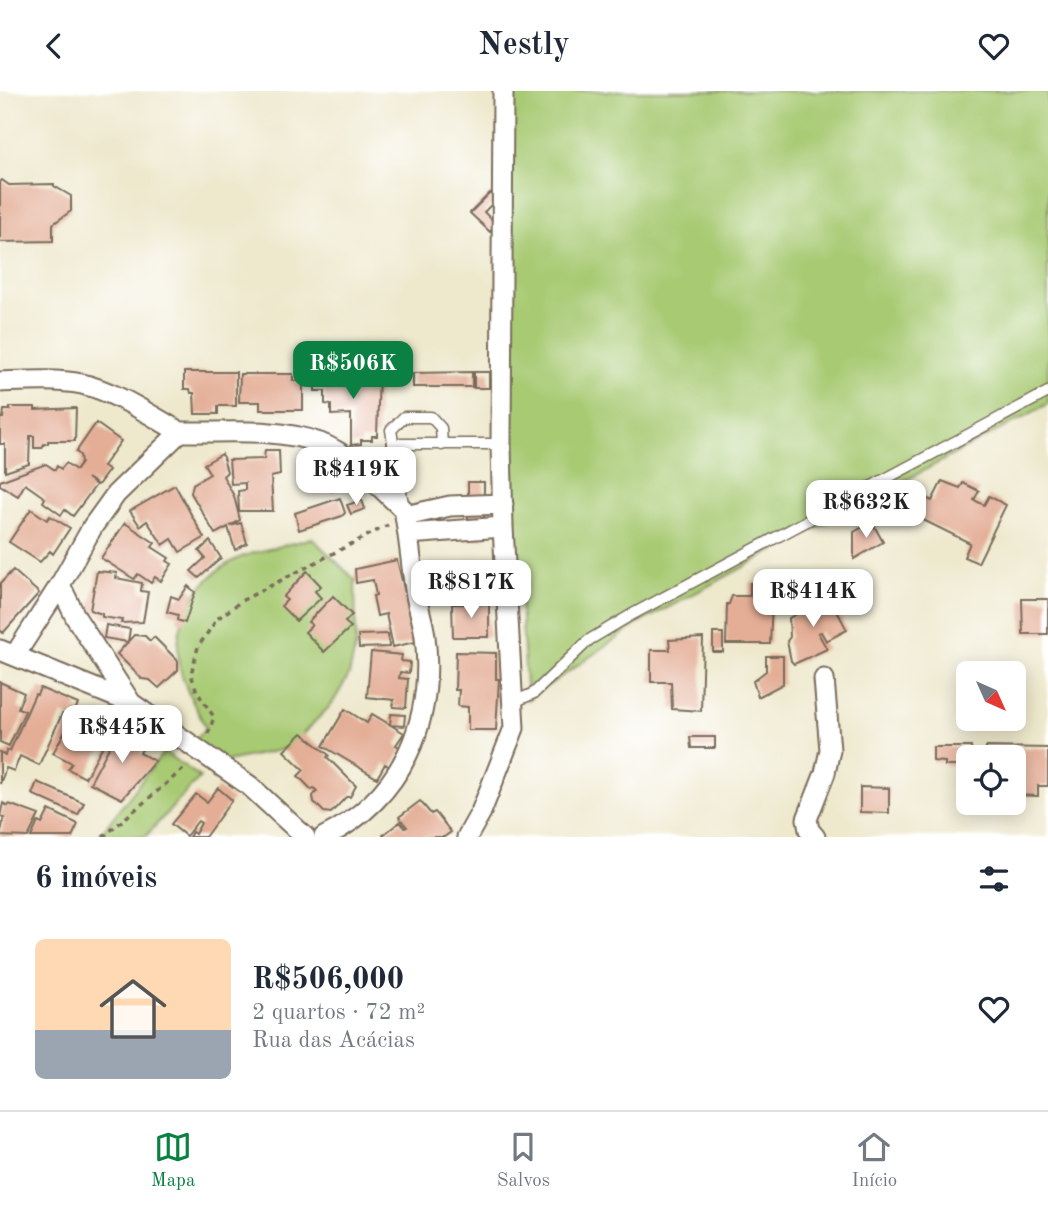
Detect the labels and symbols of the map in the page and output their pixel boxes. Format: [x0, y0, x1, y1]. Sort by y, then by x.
pin: R$506K [296, 341, 410, 401]
pin: R$419K [299, 447, 413, 507]
pin: R$632K [809, 481, 923, 540]
pin: R$817K [414, 561, 528, 620]
pin: R$414K [756, 569, 870, 629]
north arrow [956, 661, 1026, 731]
pin: R$445K [65, 705, 179, 765]

